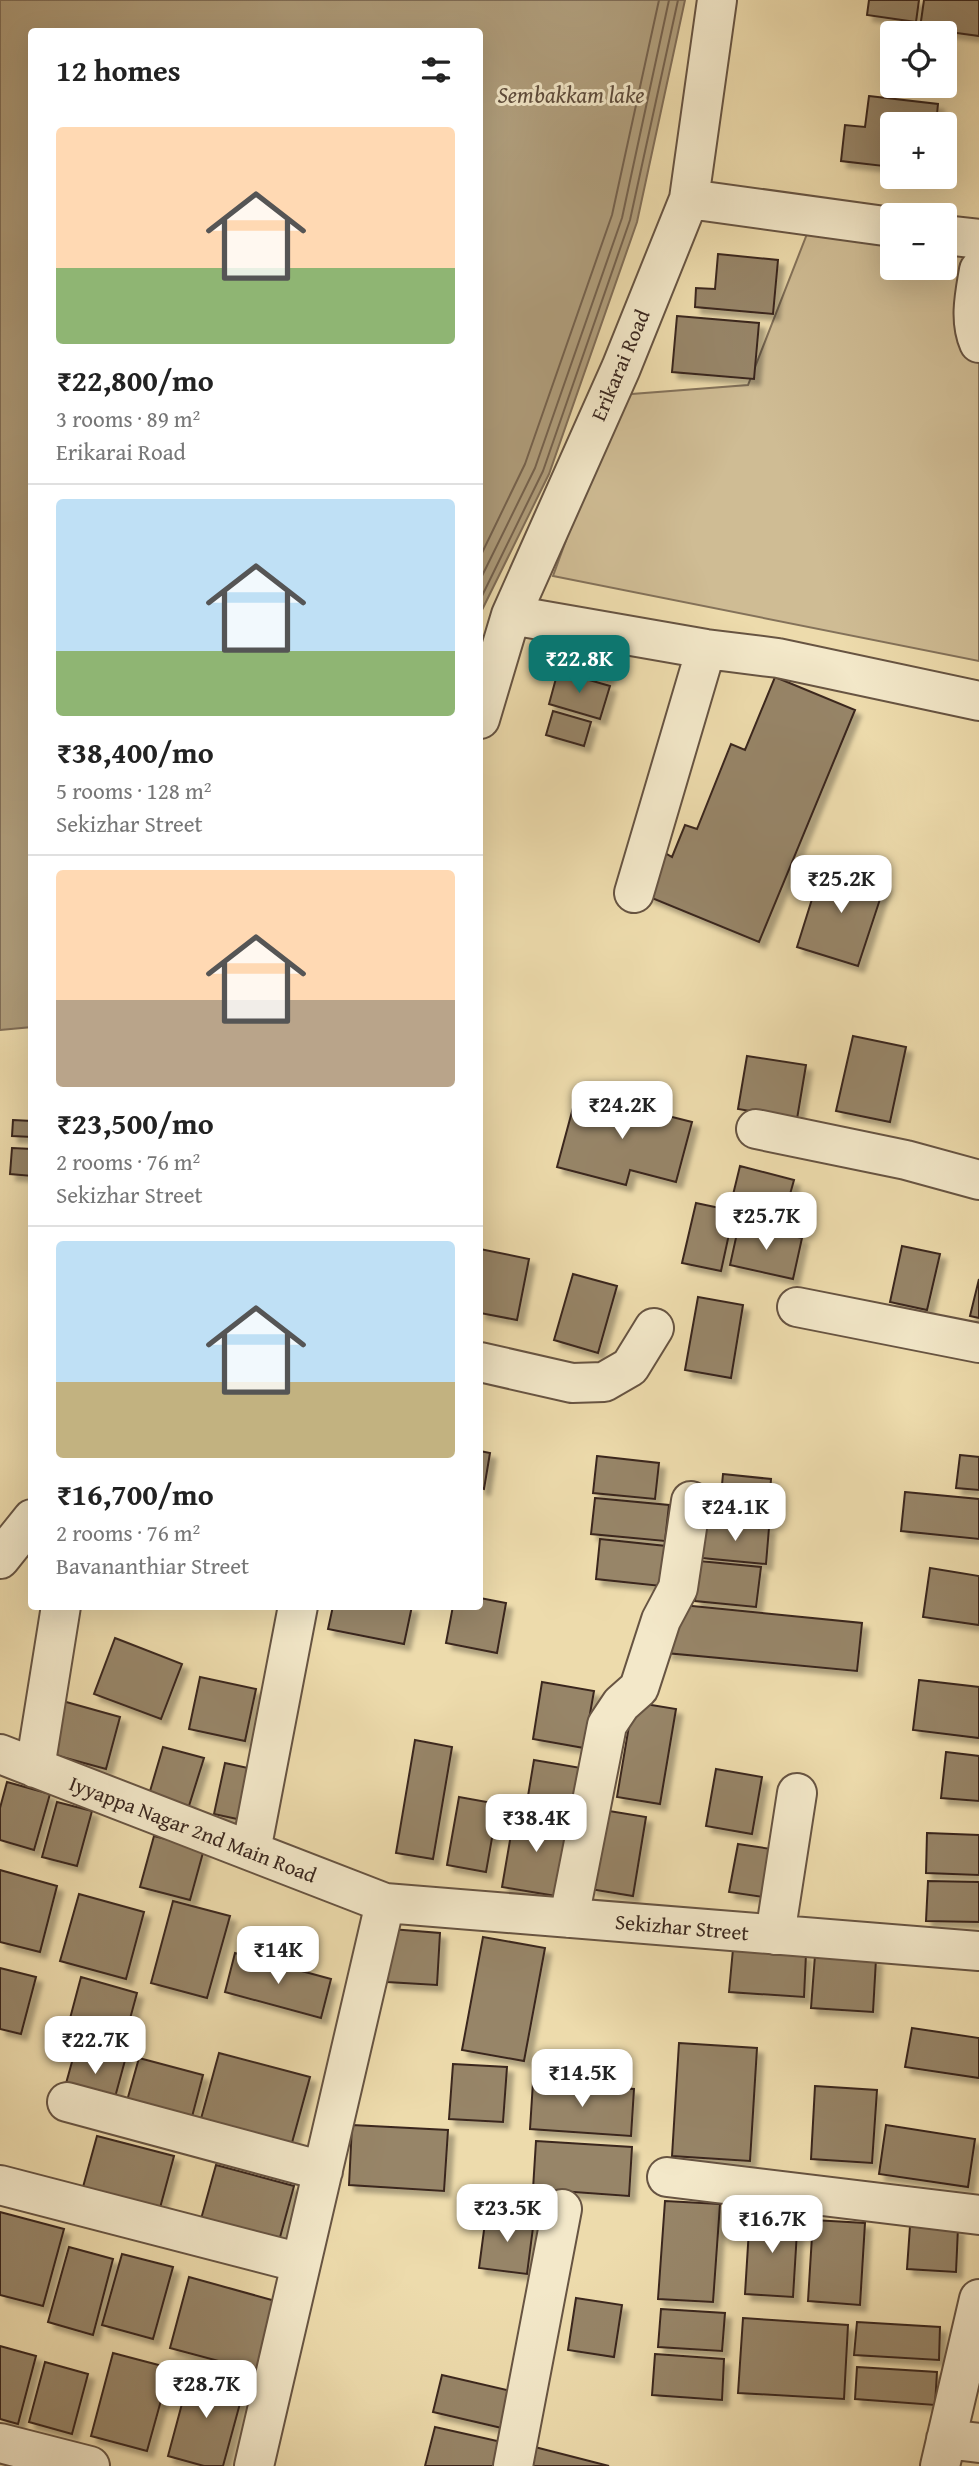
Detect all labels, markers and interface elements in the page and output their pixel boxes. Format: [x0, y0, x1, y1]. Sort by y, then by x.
map controls [880, 21, 957, 280]
button: locate [880, 21, 957, 98]
text: 12 homes [56, 48, 181, 92]
icon: filters [417, 51, 455, 89]
water label: Sembakkam lake [497, 78, 645, 111]
button: + [880, 112, 957, 189]
icon: home [193, 173, 319, 299]
button: − [880, 203, 957, 280]
street label: Erikarai Road [583, 304, 658, 426]
text: ₹22,800/mo [56, 358, 214, 402]
text: 3 rooms · 89 m² [56, 402, 200, 435]
text: Erikarai Road [56, 435, 186, 468]
icon: home [193, 545, 319, 671]
pin: ₹22.8K [522, 636, 636, 695]
text: ₹22.8K [545, 641, 613, 674]
text: ₹38,400/mo [56, 730, 214, 774]
text: 5 rooms · 128 m² [56, 774, 211, 807]
text: Sekizhar Street [56, 807, 203, 840]
pin: ₹25.2K [784, 856, 898, 915]
text: ₹25.2K [807, 861, 875, 894]
icon: home [193, 916, 319, 1042]
pin: ₹24.2K [565, 1082, 679, 1141]
text: ₹24.2K [588, 1087, 656, 1120]
text: ₹23,500/mo [56, 1101, 214, 1145]
text: 2 rooms · 76 m² [56, 1145, 200, 1178]
text: Sekizhar Street [56, 1178, 203, 1211]
pin: ₹25.7K [709, 1192, 823, 1252]
text: ₹25.7K [732, 1198, 800, 1231]
icon: home [193, 1287, 319, 1413]
text: ₹16,700/mo [56, 1472, 214, 1516]
pin: ₹24.1K [678, 1484, 792, 1543]
text: ₹24.1K [701, 1489, 769, 1522]
text: 2 rooms · 76 m² [56, 1516, 200, 1549]
text: Bavananthiar Street [56, 1549, 249, 1582]
street label: Iyyappa Nagar 2nd Main Road [65, 1767, 322, 1891]
pin: ₹38.4K [479, 1794, 593, 1854]
text: ₹38.4K [502, 1800, 570, 1833]
street label: Sekizhar Street [614, 1906, 751, 1948]
pin: ₹14K [237, 1926, 319, 1986]
text: ₹14K [253, 1932, 303, 1965]
pin: ₹22.7K [38, 2016, 152, 2076]
text: ₹22.7K [61, 2022, 129, 2055]
pin: ₹14.5K [525, 2050, 639, 2109]
text: ₹14.5K [548, 2055, 616, 2088]
pin: ₹23.5K [450, 2184, 564, 2244]
text: ₹23.5K [473, 2190, 541, 2223]
pin: ₹16.7K [715, 2196, 829, 2255]
text: ₹16.7K [738, 2201, 806, 2234]
pin: ₹28.7K [149, 2360, 263, 2420]
text: ₹28.7K [172, 2366, 240, 2399]

